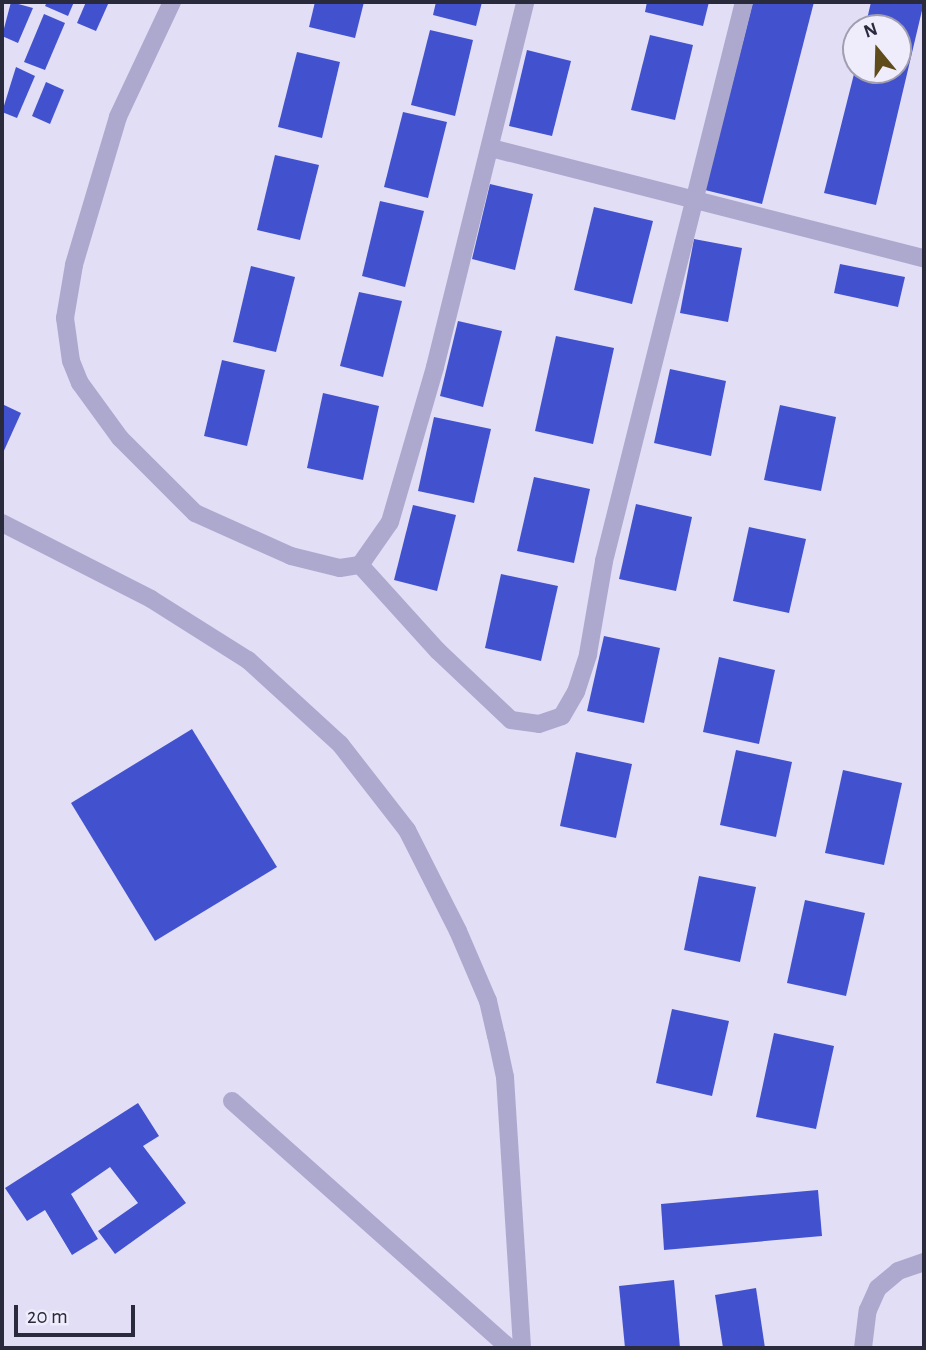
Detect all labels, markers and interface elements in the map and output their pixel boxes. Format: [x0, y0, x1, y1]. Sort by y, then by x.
north arrow [842, 14, 912, 84]
text: N [861, 19, 880, 42]
scale bar [18, 1290, 138, 1334]
text: 20 m [27, 1306, 68, 1327]

